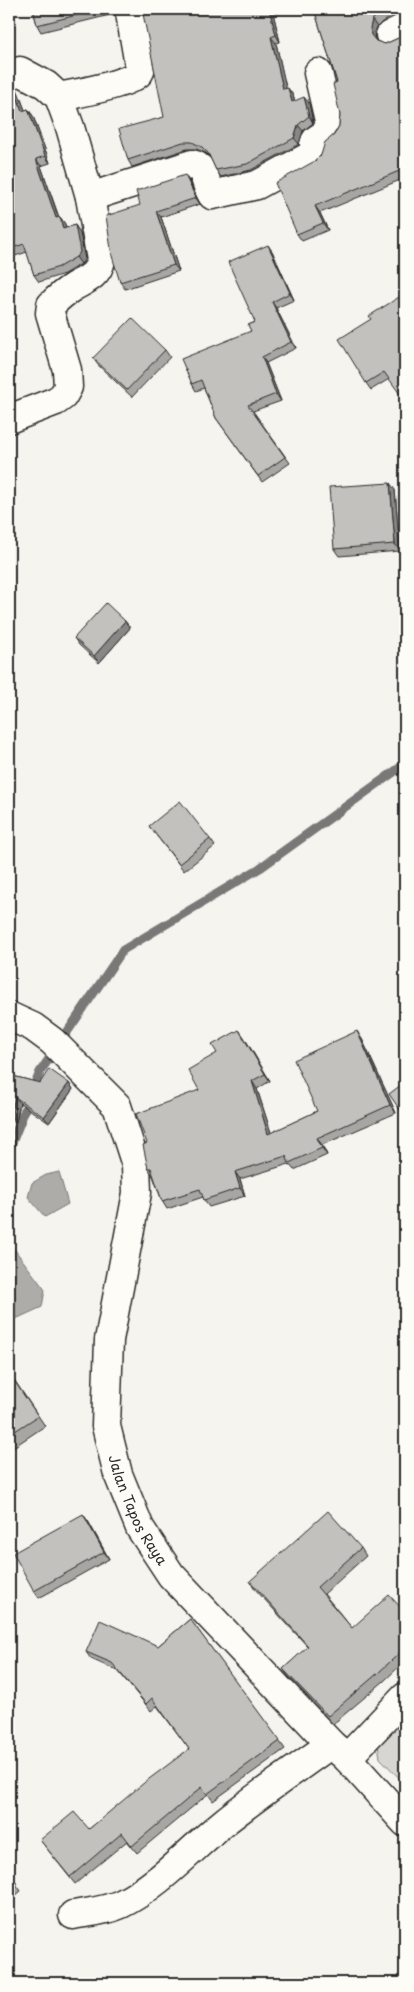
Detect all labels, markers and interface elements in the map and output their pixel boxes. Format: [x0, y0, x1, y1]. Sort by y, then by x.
street label: Jalan Tapos Raya [104, 1453, 173, 1569]

